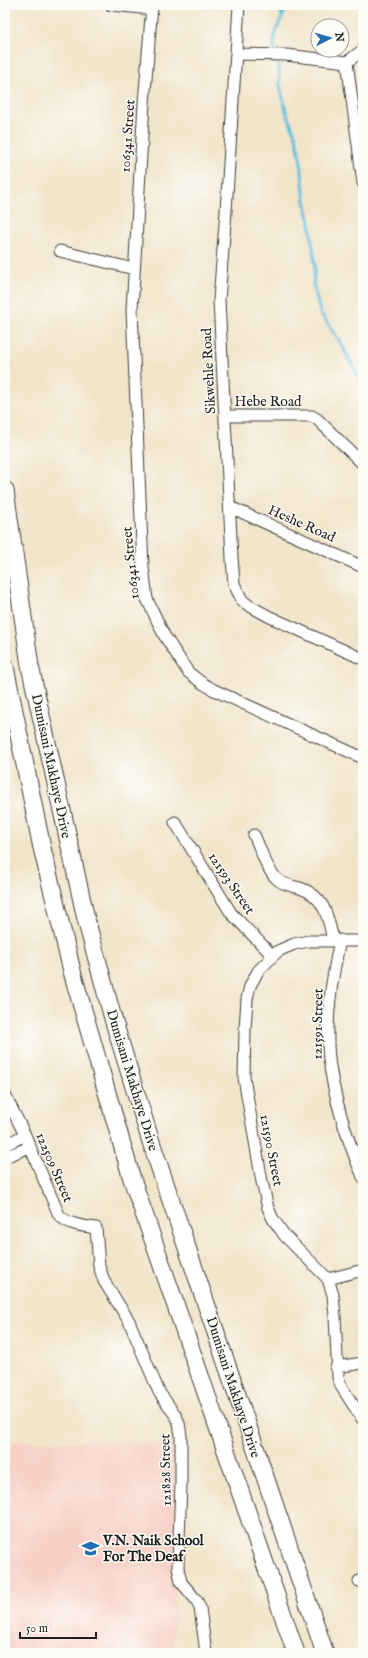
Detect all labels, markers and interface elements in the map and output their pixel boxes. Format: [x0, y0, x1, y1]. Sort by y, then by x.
north arrow [310, 18, 350, 58]
text: N [331, 31, 346, 43]
street label: 106341 Street [116, 99, 140, 173]
street label: Sikwehle Road [198, 327, 220, 414]
street label: Hebe Road [235, 393, 302, 411]
street label: Heshe Road [265, 501, 338, 547]
street label: 106341 Street [118, 525, 144, 600]
street label: Dumisani Makhaye Drive [27, 692, 75, 841]
street label: 121593 Street [204, 849, 259, 918]
street label: 121591 Street [308, 988, 328, 1060]
street label: Dumisani Makhaye Drive [102, 1007, 162, 1154]
street label: 121590 Street [255, 1113, 287, 1188]
street label: 122509 Street [31, 1130, 77, 1205]
street label: Dumisani Makhaye Drive [202, 1315, 265, 1461]
street label: 121828 Street [156, 1433, 176, 1506]
place label: V.N. Naik School For The Deaf [102, 1532, 205, 1566]
school or university icon: V.N. Naik School For The Deaf [80, 1538, 100, 1558]
scale bar [20, 1614, 96, 1640]
text: 50 m [26, 1621, 48, 1636]

